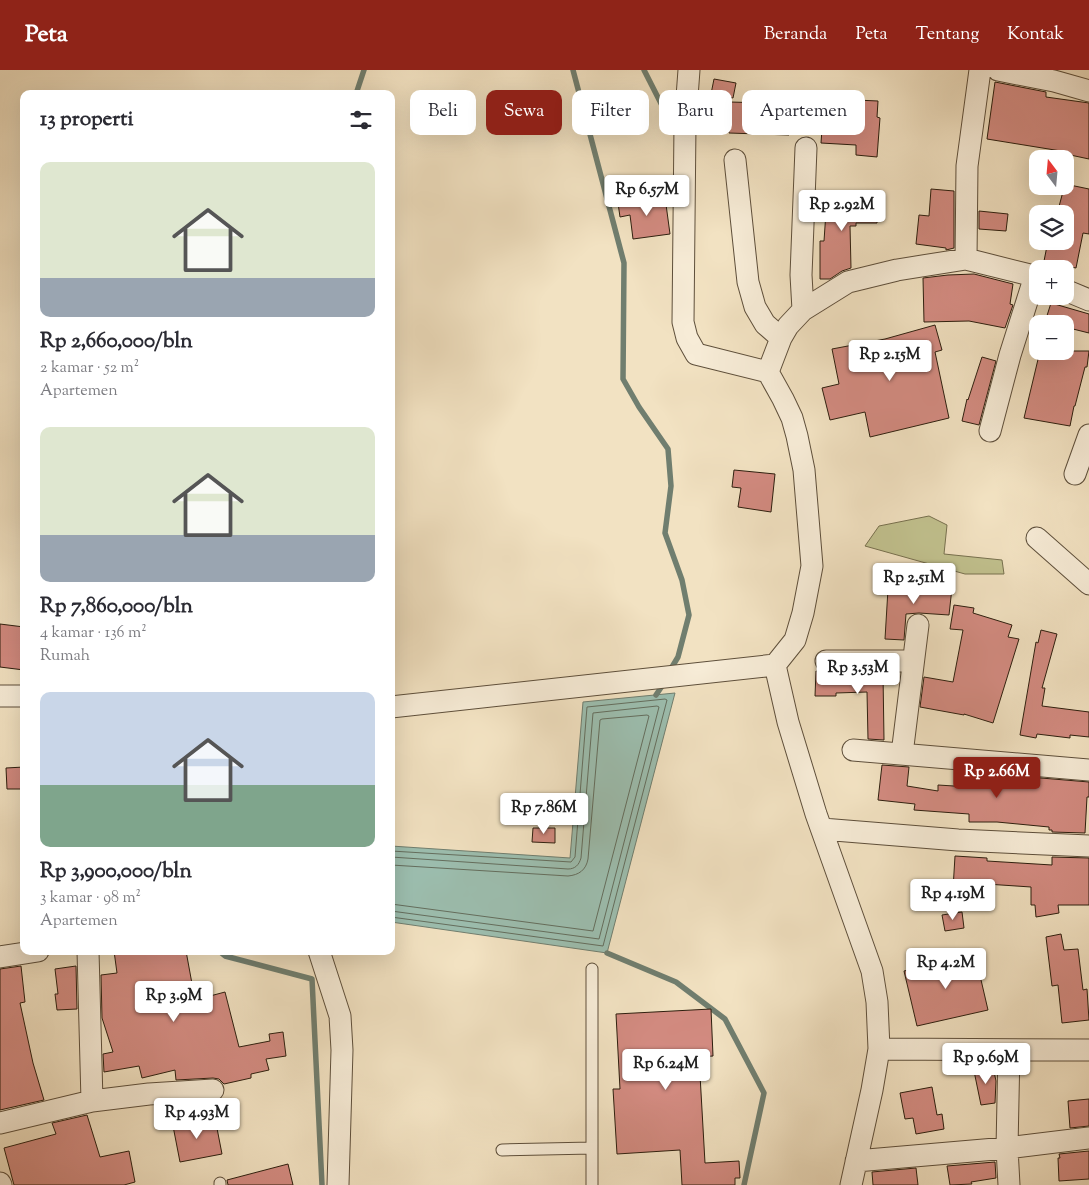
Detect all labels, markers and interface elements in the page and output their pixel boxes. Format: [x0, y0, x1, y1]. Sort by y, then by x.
text: Peta [25, 18, 68, 52]
text: Beranda [764, 22, 827, 48]
text: Peta [855, 22, 888, 48]
text: Tentang [916, 22, 979, 48]
text: Kontak [1007, 22, 1064, 48]
chip: Beli [410, 90, 476, 135]
chip: Sewa [486, 90, 562, 135]
chip: Filter [572, 90, 649, 135]
chip: Baru [659, 90, 732, 135]
chip: Apartemen [742, 90, 865, 135]
text: 13 properti [40, 105, 133, 135]
icon: filters [347, 106, 375, 134]
north arrow [1029, 150, 1074, 195]
map controls [1029, 150, 1074, 360]
pin: Rp 6.57M [595, 174, 699, 217]
text: Rp 6.57M [615, 179, 679, 202]
pin: Rp 2.92M [790, 190, 894, 232]
text: Rp 2.92M [810, 194, 874, 217]
icon: home [163, 195, 253, 285]
button: layers [1029, 205, 1074, 250]
button: + [1029, 260, 1074, 305]
button: − [1029, 315, 1074, 360]
text: Rp 2,660,000/bln [40, 327, 193, 357]
pin: Rp 2.15M [838, 340, 942, 382]
text: Rp 2.15M [860, 344, 920, 367]
text: 2 kamar · 52 m² [40, 357, 139, 380]
text: Apartemen [40, 380, 118, 403]
icon: home [163, 460, 253, 550]
pin: Rp 2.51M [862, 562, 966, 605]
text: Rp 2.51M [884, 567, 944, 590]
text: Rp 7,860,000/bln [40, 592, 193, 622]
text: 4 kamar · 136 m² [40, 622, 147, 645]
text: Rumah [40, 645, 90, 668]
pin: Rp 3.53M [806, 652, 910, 695]
text: Rp 3.53M [828, 657, 888, 680]
icon: home [163, 725, 253, 815]
pin: Rp 2.66M [945, 756, 1049, 799]
text: Rp 2.66M [964, 761, 1030, 784]
pin: Rp 7.86M [492, 792, 596, 835]
text: Rp 7.86M [511, 797, 577, 820]
text: Rp 3,900,000/bln [40, 857, 192, 887]
pin: Rp 4.19M [901, 878, 1005, 921]
text: Rp 4.19M [921, 883, 985, 906]
text: 3 kamar · 98 m² [40, 887, 141, 910]
text: Apartemen [40, 910, 118, 933]
pin: Rp 4.2M [900, 948, 992, 990]
text: Rp 4.2M [917, 952, 975, 975]
pin: Rp 3.9M [128, 980, 220, 1023]
text: Rp 3.9M [146, 985, 202, 1008]
pin: Rp 9.69M [934, 1042, 1038, 1085]
text: Rp 9.69M [953, 1047, 1019, 1070]
pin: Rp 6.24M [614, 1048, 718, 1091]
text: Rp 6.24M [633, 1053, 699, 1076]
pin: Rp 4.93M [145, 1098, 249, 1140]
text: Rp 4.93M [165, 1102, 229, 1125]

